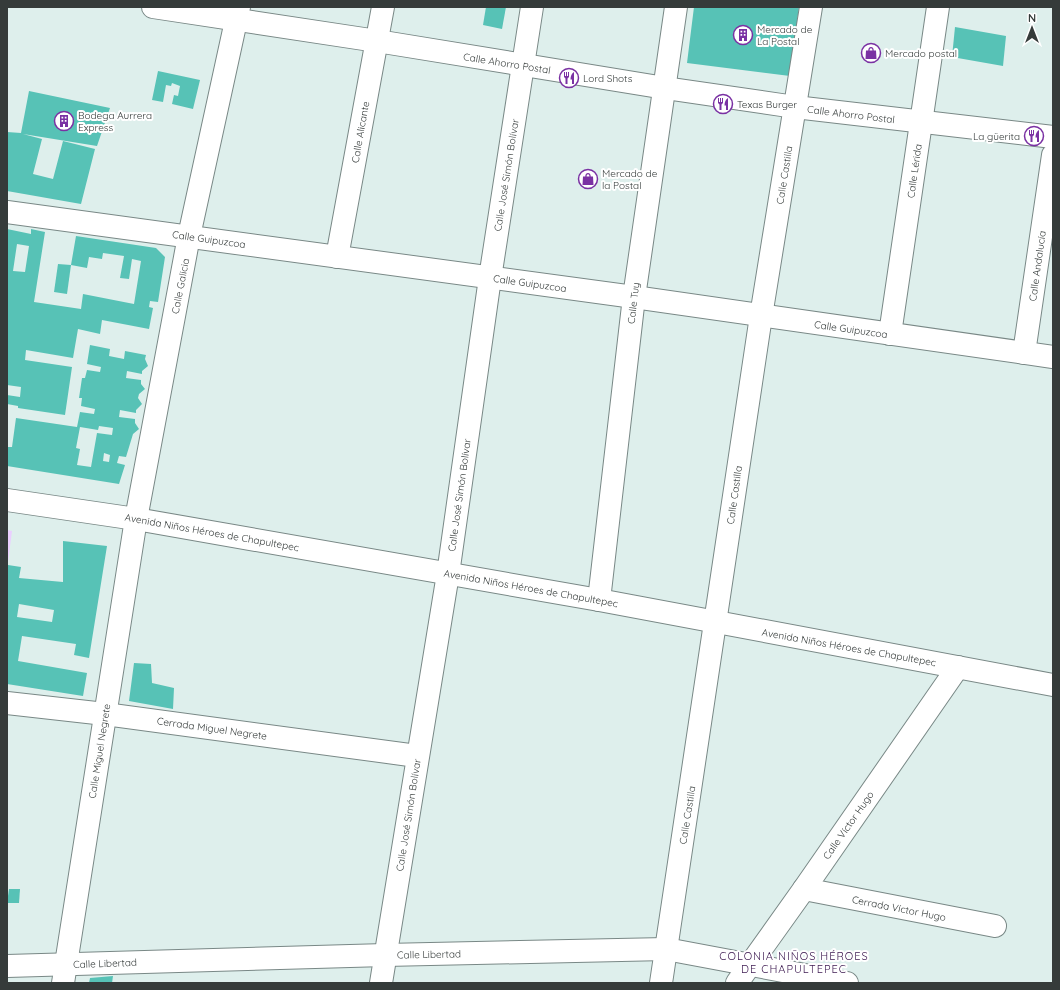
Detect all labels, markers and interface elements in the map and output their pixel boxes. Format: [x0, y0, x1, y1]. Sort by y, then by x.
north arrow [1012, 8, 1052, 48]
text: N [1028, 11, 1036, 25]
place label: Mercado de La Postal [757, 23, 813, 48]
building icon: Mercado de La Postal [732, 24, 754, 46]
shop icon: Mercado postal [860, 42, 882, 64]
place label: Mercado postal [885, 47, 957, 60]
street label: Calle Ahorro Postal [462, 50, 552, 77]
restaurant icon: Lord Shots [558, 67, 580, 89]
place label: Lord Shots [583, 72, 633, 85]
restaurant icon: Texas Burger [712, 93, 734, 115]
place label: Texas Burger [737, 98, 797, 111]
street label: Calle Alicante [349, 100, 372, 164]
street label: Calle Ahorro Postal [806, 103, 896, 126]
place label: Bodega Aurrera Express [78, 109, 152, 134]
building icon: Bodega Aurrera Express [53, 110, 75, 132]
street label: Calle José Simón Bolívar [491, 118, 522, 232]
restaurant icon: La güerita [1023, 125, 1045, 147]
place label: La güerita [973, 130, 1020, 143]
street label: Calle Lérida [904, 143, 925, 199]
street label: Calle Castilla [773, 145, 796, 205]
place label: Mercado de la Postal [602, 167, 658, 192]
shop icon: Mercado de la Postal [577, 168, 599, 190]
street label: Calle Guipuzcoa [171, 228, 246, 251]
street label: Calle Andalucía [1026, 230, 1049, 302]
street label: Calle Galicia [169, 257, 192, 315]
street label: Calle Guipuzcoa [492, 272, 567, 295]
street label: Calle Tuy [625, 282, 642, 325]
street label: Calle Guipuzcoa [813, 318, 888, 341]
street label: Calle José Simón Bolívar [445, 438, 474, 552]
street label: Calle Castilla [724, 465, 745, 525]
street label: Avenida Niños Héroes de Chapultepec [124, 511, 300, 554]
street label: Avenida Niños Héroes de Chapultepec [443, 567, 619, 610]
street label: Avenida Niños Héroes de Chapultepec [761, 626, 937, 669]
street label: Calle Miguel Negrete [86, 702, 113, 799]
street label: Cerrada Miguel Negrete [156, 714, 268, 743]
street label: Calle José Simón Bolívar [393, 758, 424, 872]
street label: Calle Castilla [676, 785, 699, 845]
street label: Calle Víctor Hugo [820, 789, 877, 862]
street label: Cerrada Víctor Hugo [851, 893, 947, 924]
street label: Calle Libertad [397, 947, 461, 962]
district label: COLONIA NIÑOS HÉROES DE CHAPULTEPEC [719, 949, 869, 976]
street label: Calle Libertad [73, 956, 137, 971]

